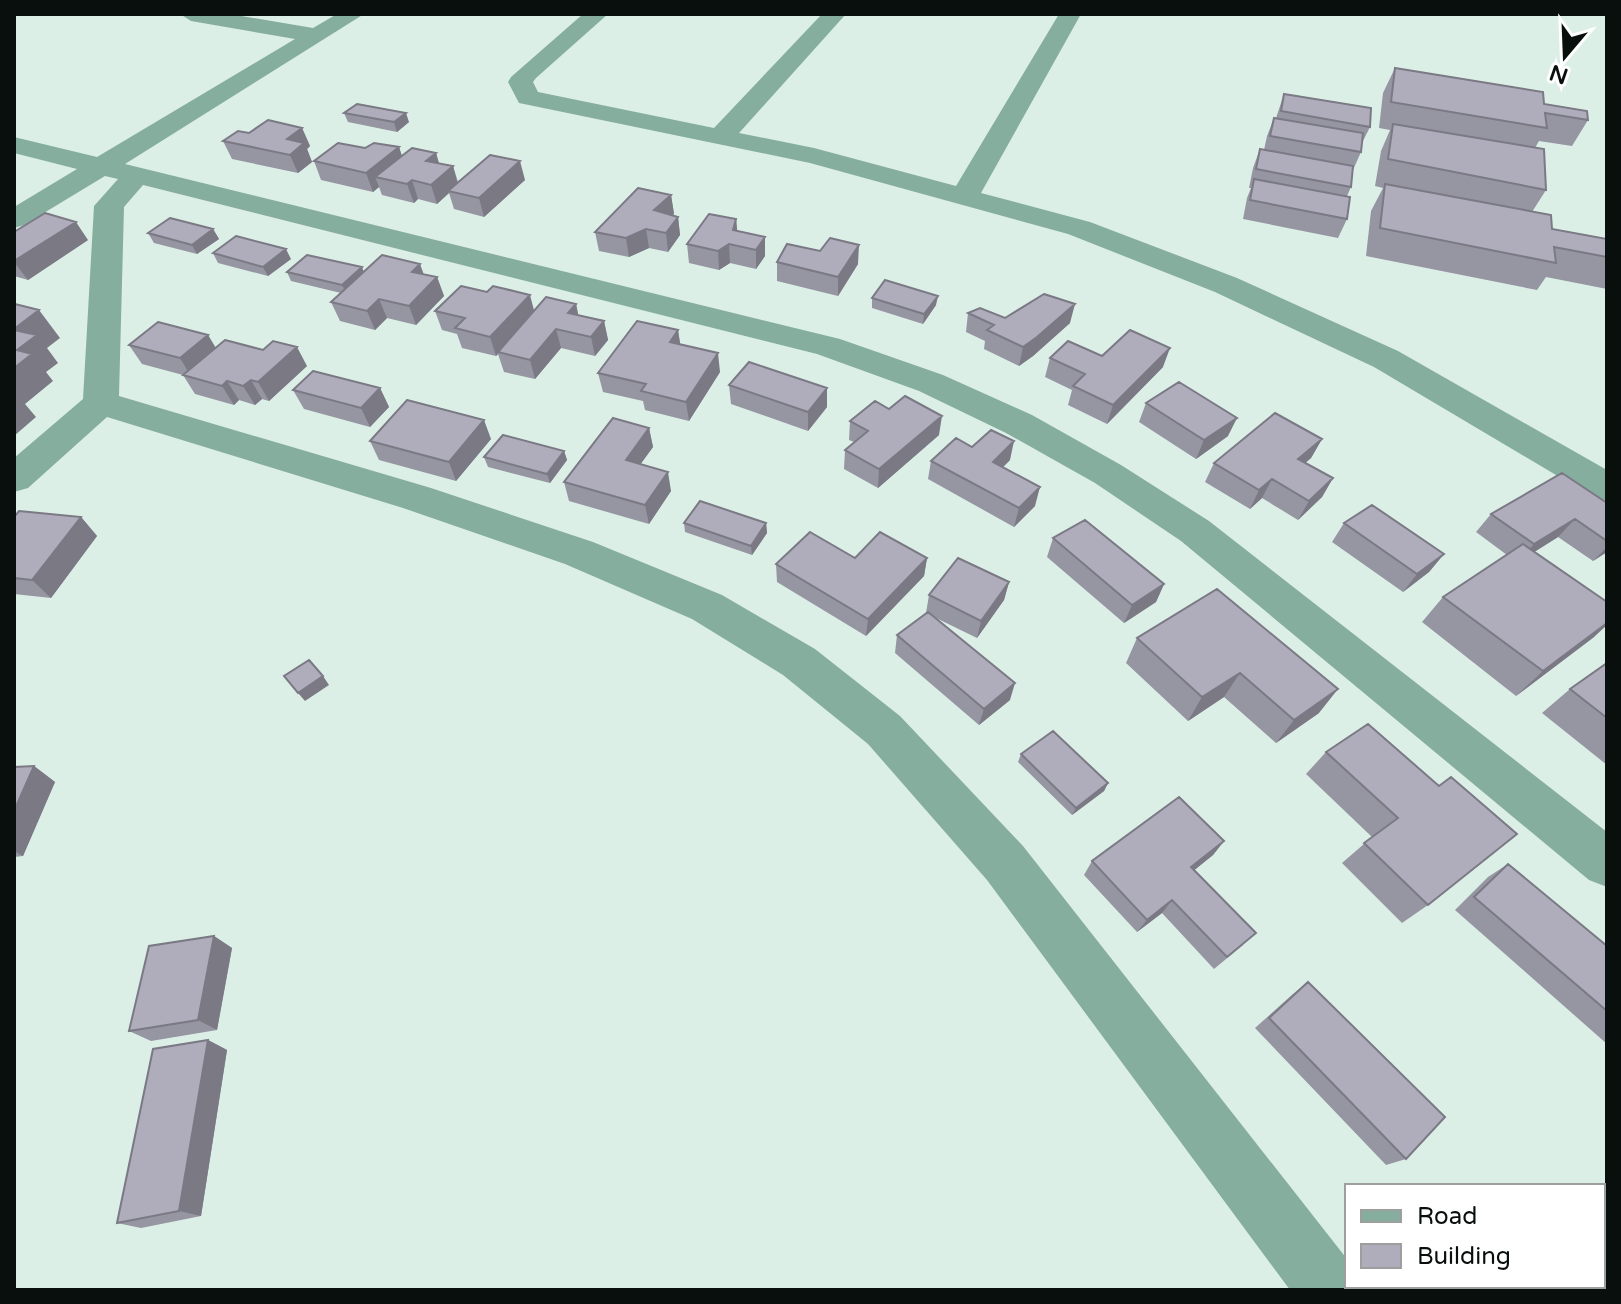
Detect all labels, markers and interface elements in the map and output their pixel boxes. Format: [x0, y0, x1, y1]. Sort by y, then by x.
north arrow [1525, 16, 1605, 96]
text: N [1546, 59, 1571, 89]
legend [1345, 1184, 1605, 1288]
text: Road [1417, 1202, 1477, 1231]
text: Building [1417, 1242, 1511, 1271]

